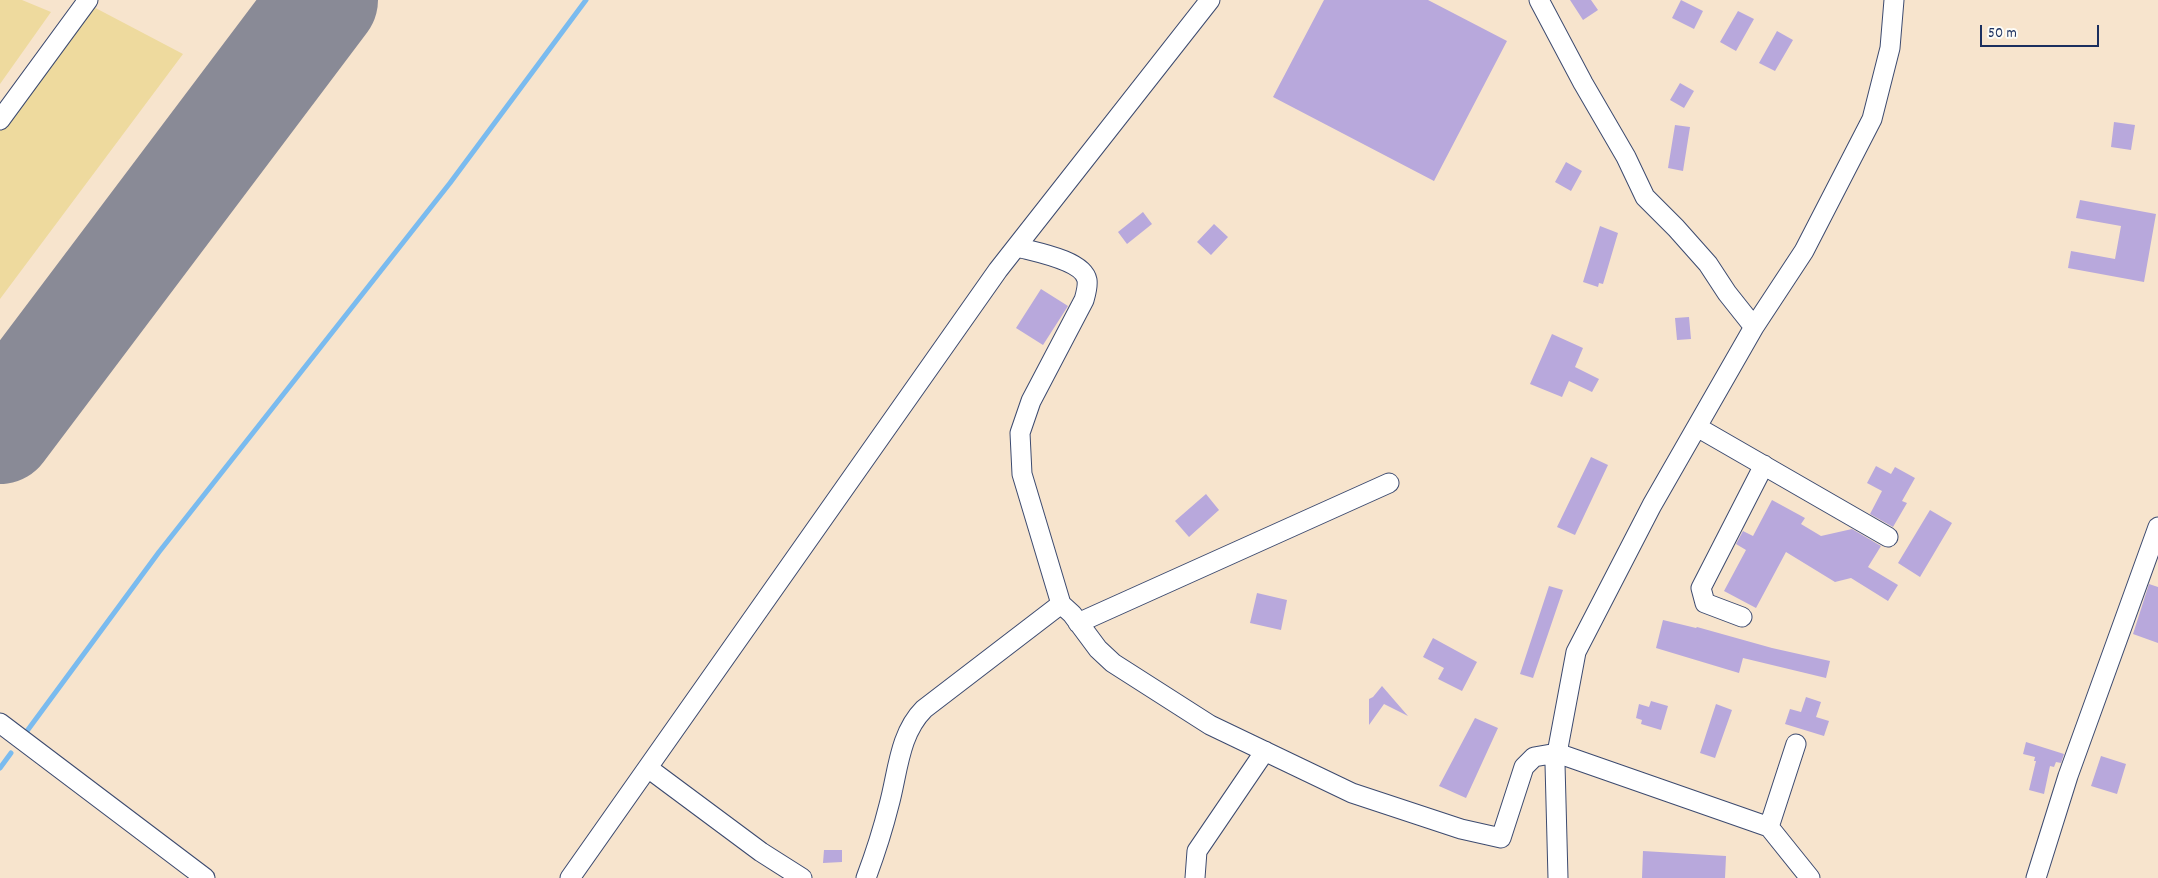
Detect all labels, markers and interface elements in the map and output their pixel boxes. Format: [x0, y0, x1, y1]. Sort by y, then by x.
scale bar [1983, 15, 2102, 47]
text: 50 m [1988, 23, 2017, 45]

